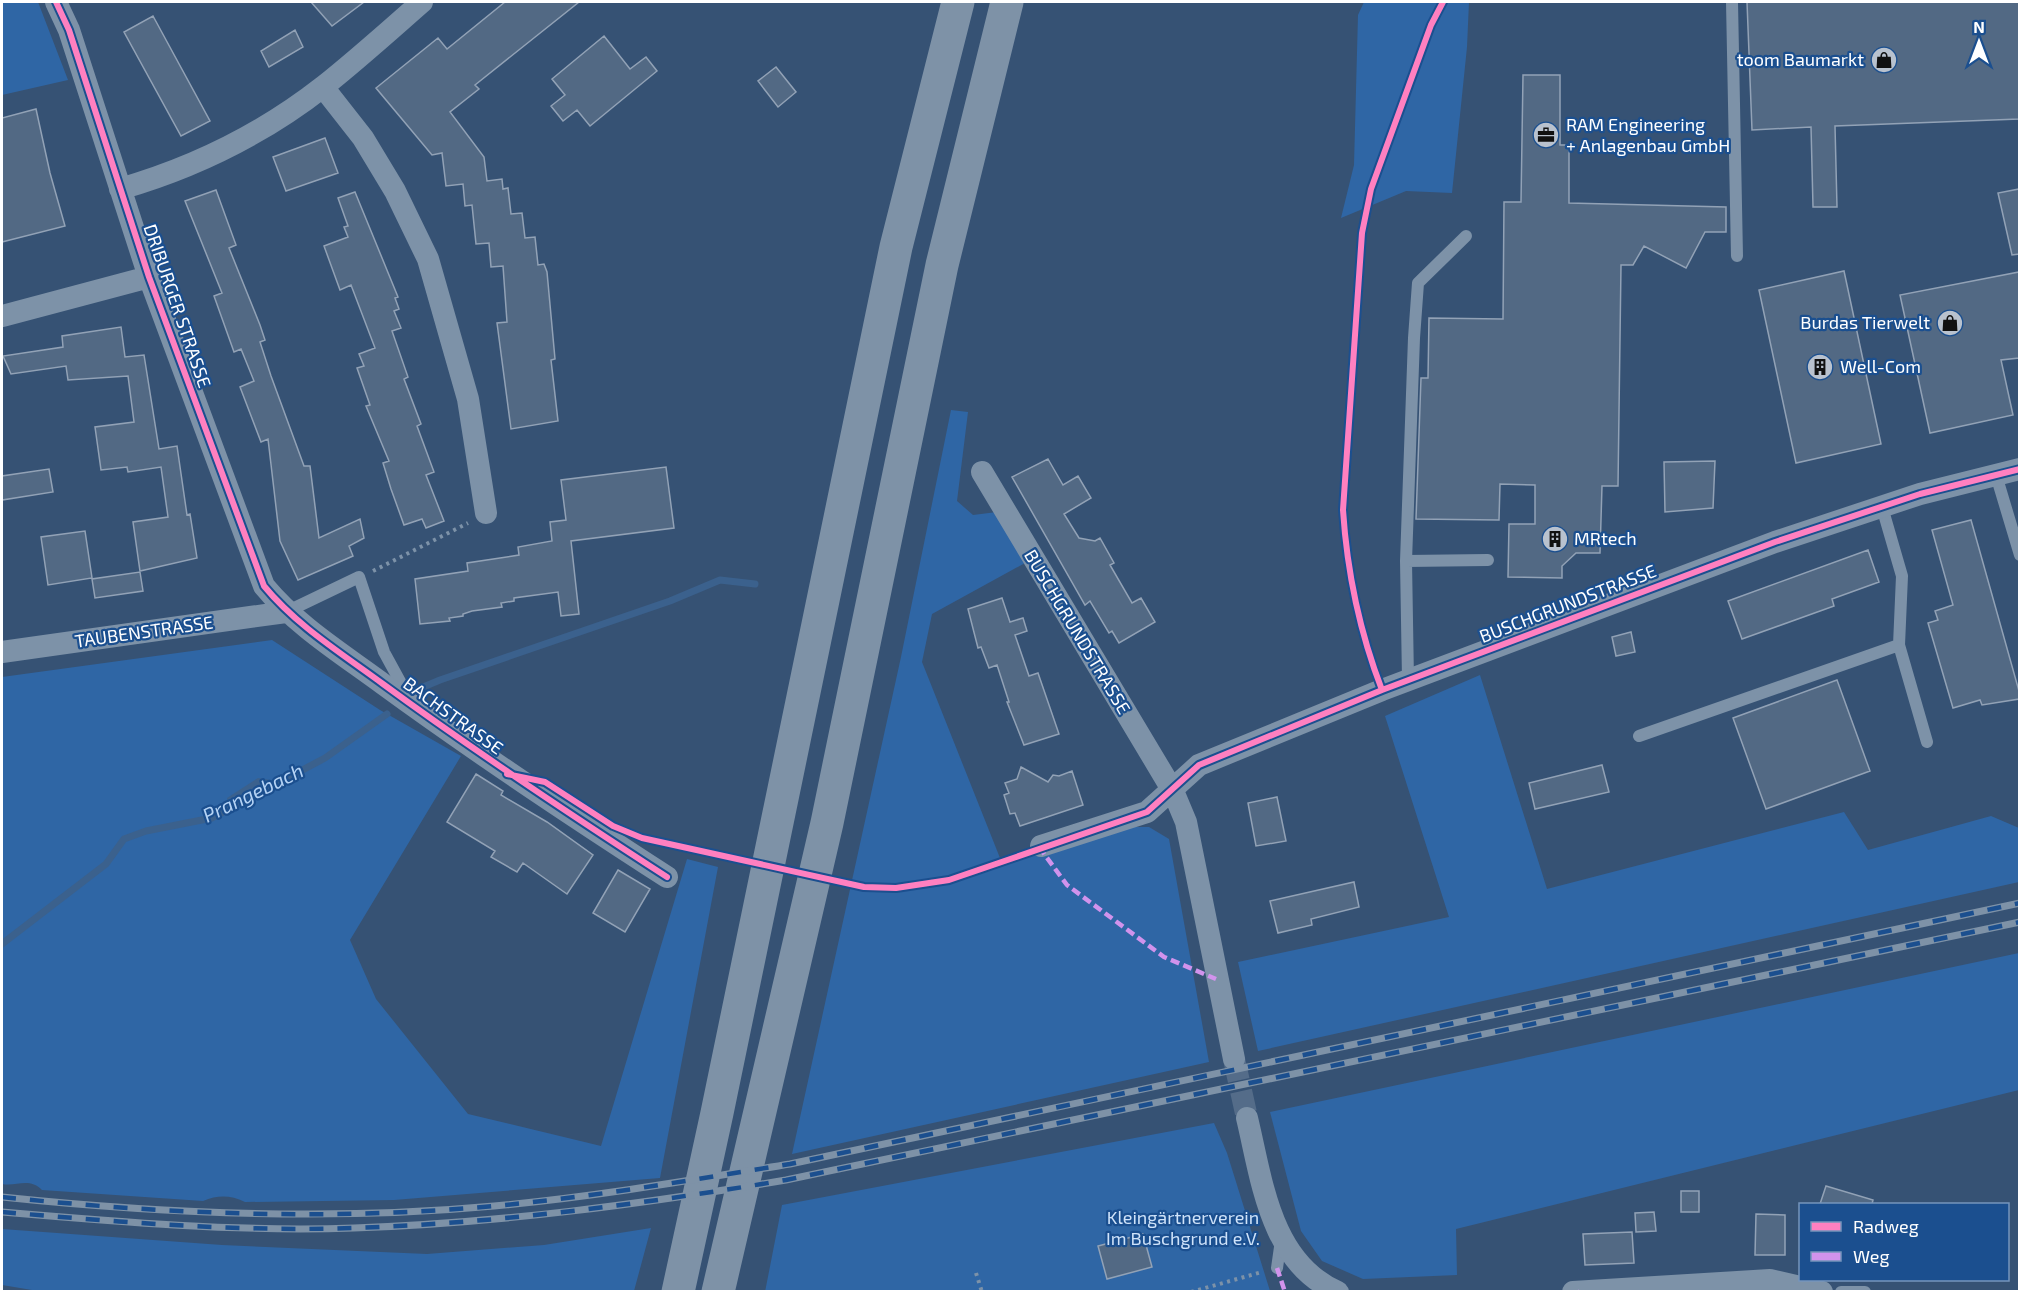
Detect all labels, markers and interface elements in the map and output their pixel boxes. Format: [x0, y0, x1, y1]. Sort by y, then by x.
north arrow [1949, 12, 2009, 72]
text: N [1973, 17, 1985, 36]
shop icon: toom Baumarkt [1869, 45, 1899, 75]
place label: toom Baumarkt [1737, 48, 1864, 70]
place label: RAM Engineering + Anlagenbau GmbH [1566, 113, 1730, 156]
office icon: RAM Engineering + Anlagenbau GmbH [1531, 120, 1561, 150]
street label: DRIBURGER STRASSE [140, 221, 216, 390]
shop icon: Burdas Tierwelt [1935, 308, 1965, 338]
place label: Burdas Tierwelt [1800, 311, 1930, 333]
building icon: Well-Com [1805, 352, 1835, 382]
place label: Well-Com [1840, 355, 1921, 377]
building icon: MRtech [1540, 524, 1570, 554]
place label: MRtech [1574, 527, 1637, 549]
street label: BUSCHGRUNDSTRASSE [1020, 545, 1136, 718]
street label: BUSCHGRUNDSTRASSE [1476, 559, 1659, 647]
street label: TAUBENSTRASSE [73, 610, 215, 652]
street label: BACHSTRASSE [399, 672, 508, 759]
water label: Prangebach [198, 757, 307, 827]
legend [1799, 1203, 2009, 1281]
park label: Kleingärtnerverein Im Buschgrund e.V. [1106, 1206, 1260, 1249]
text: Radweg [1853, 1215, 1919, 1237]
text: Weg [1853, 1245, 1889, 1267]

